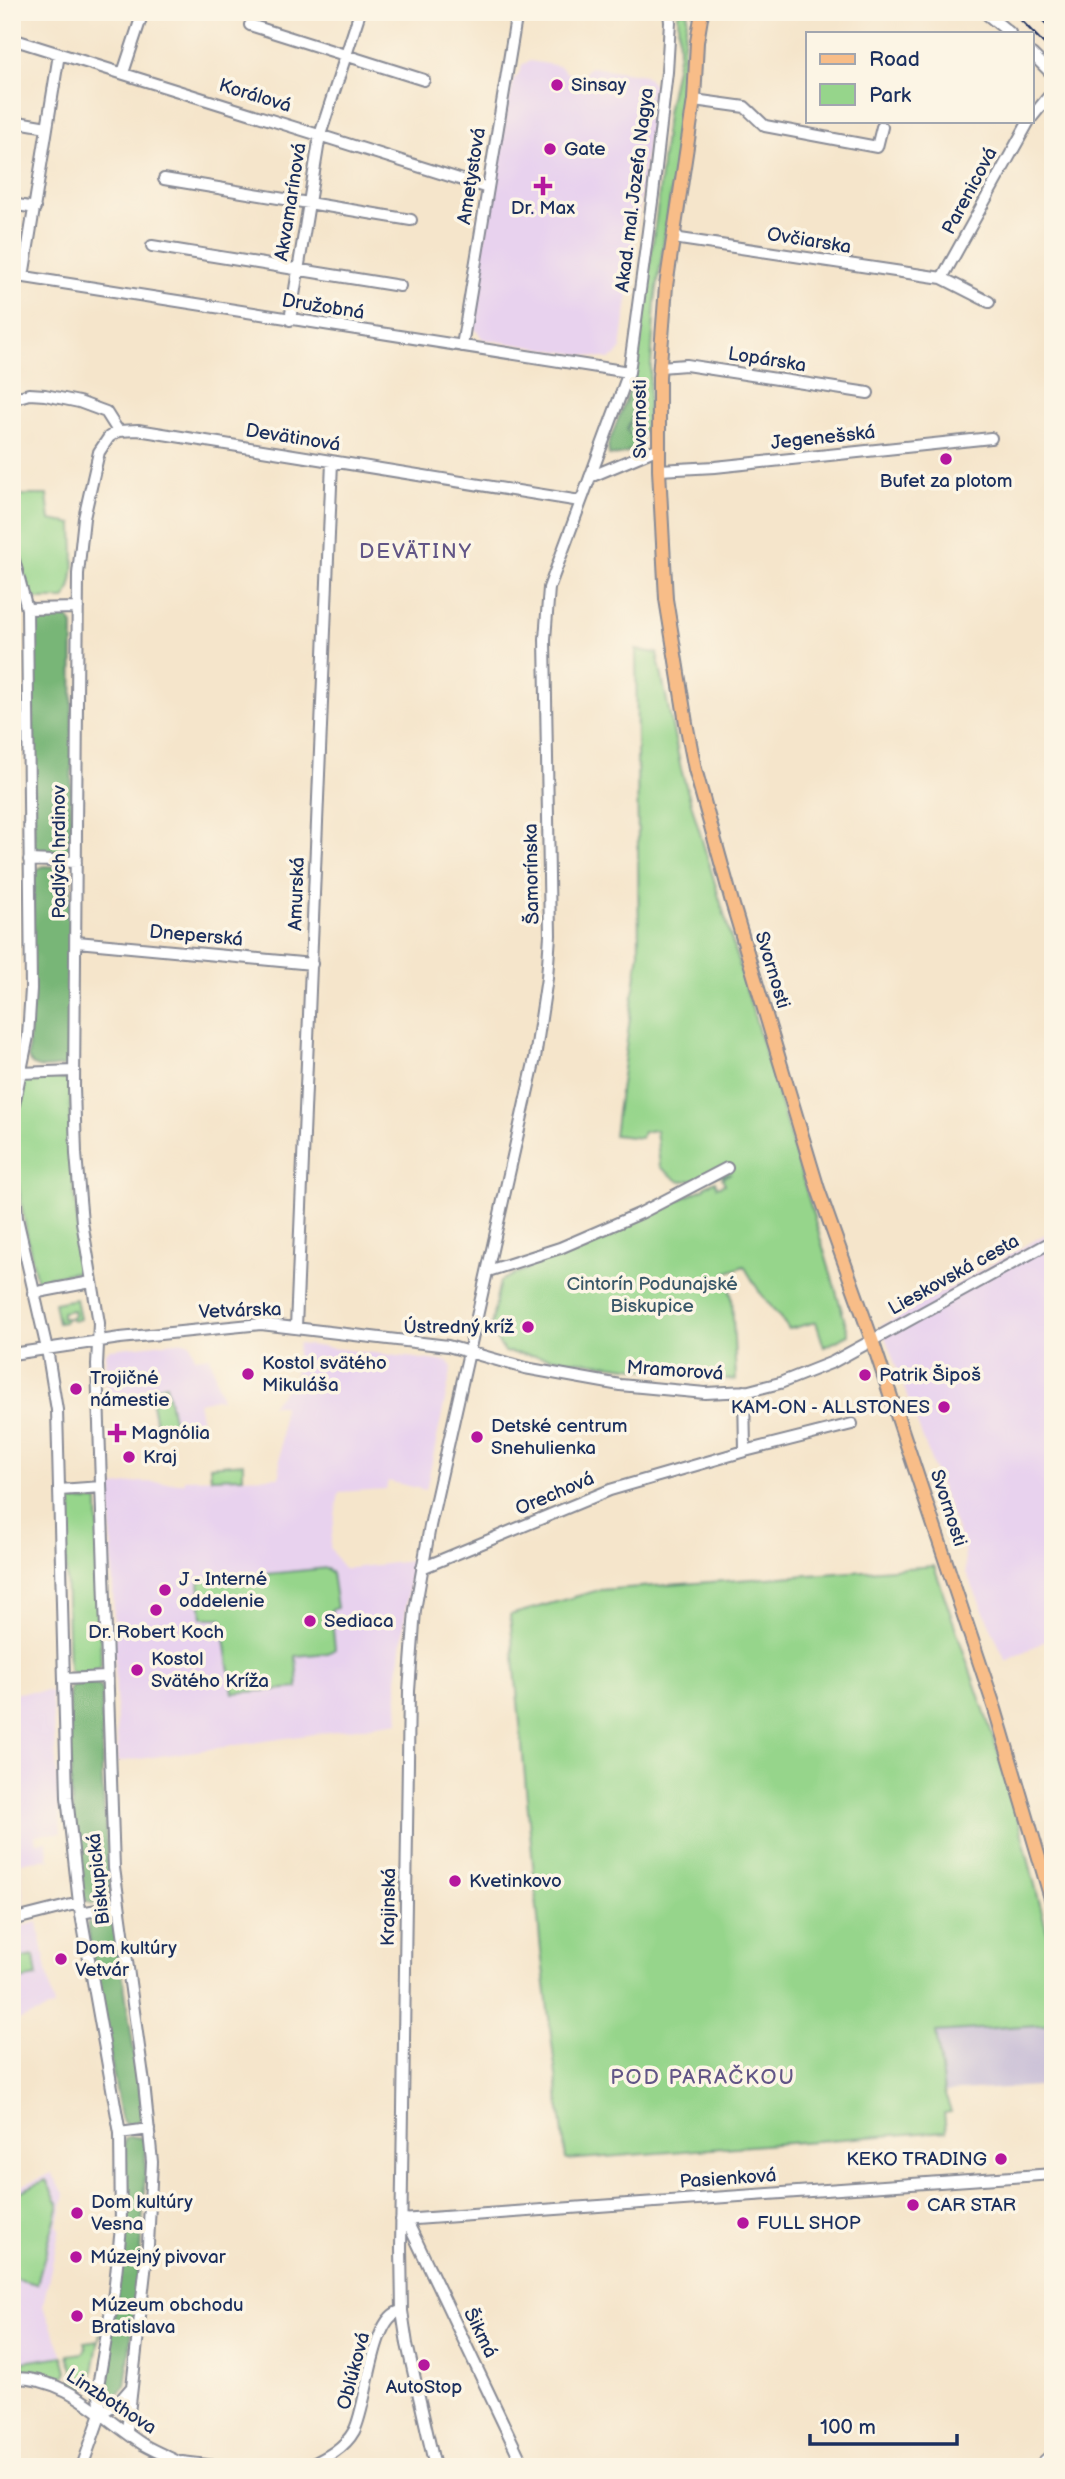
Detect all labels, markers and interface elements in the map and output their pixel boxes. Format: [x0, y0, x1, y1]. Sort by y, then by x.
legend [806, 32, 1034, 122]
text: Road [869, 47, 920, 72]
street label: Korálová [216, 74, 294, 118]
place label: Sinsay [571, 74, 627, 97]
marker: Sinsay [549, 77, 565, 93]
text: Park [869, 83, 912, 108]
street label: Akad. mal. Jozefa Nagya [611, 87, 659, 293]
street label: Ametystová [453, 126, 491, 226]
place label: Gate [564, 138, 606, 161]
street label: Akvamarínová [270, 141, 312, 263]
marker: Gate [542, 141, 558, 157]
street label: Parenicová [937, 144, 1003, 238]
marker: Dr. Max [535, 178, 551, 194]
place label: Dr. Max [511, 197, 575, 220]
street label: Ovčiarska [765, 223, 853, 259]
street label: Družobná [280, 289, 366, 325]
street label: Lopárska [726, 342, 808, 378]
street label: Svornosti [629, 379, 652, 459]
street label: Devätinová [244, 419, 342, 457]
street label: Jegenešská [770, 421, 876, 455]
marker: Bufet za plotom [938, 451, 954, 467]
place label: Bufet za plotom [879, 470, 1013, 493]
district label: DEVÄTINY [359, 539, 473, 564]
street label: Padlých hrdinov [48, 784, 71, 919]
street label: Šamorínska [520, 823, 544, 925]
street label: Amurská [284, 857, 310, 931]
street label: Dneperská [148, 920, 244, 952]
street label: Svornosti [749, 929, 795, 1011]
street label: Lieskovská cesta [885, 1230, 1023, 1320]
park label: Cintorín Podunajské Biskupice [566, 1273, 738, 1318]
street label: Vetvárska [198, 1298, 282, 1324]
place label: Ústredný kríž [403, 1315, 514, 1339]
marker: Ústredný kríž [520, 1319, 536, 1335]
place label: Kostol svätého Mikuláša [262, 1352, 387, 1397]
street label: Mramorová [626, 1356, 724, 1386]
place label: Patrik Šipoš [879, 1364, 982, 1387]
marker: Kostol svätého Mikuláša [240, 1366, 256, 1382]
place label: Trojičné námestie [90, 1367, 169, 1412]
marker: Patrik Šipoš [857, 1367, 873, 1383]
marker: Trojičné námestie [68, 1381, 84, 1397]
place label: KAM-ON - ALLSTONES [731, 1396, 930, 1419]
marker: KAM-ON - ALLSTONES [936, 1399, 952, 1415]
place label: Detské centrum Snehulienka [491, 1415, 628, 1460]
place label: Magnólia [131, 1422, 210, 1445]
marker: Magnólia [109, 1425, 125, 1441]
marker: Detské centrum Snehulienka [469, 1429, 485, 1445]
place label: Kraj [143, 1446, 177, 1469]
marker: Kraj [121, 1449, 137, 1465]
street label: Orechová [512, 1467, 598, 1521]
street label: Svornosti [925, 1467, 971, 1549]
place label: J - Interné oddelenie [179, 1568, 267, 1613]
marker: J - Interné oddelenie [157, 1582, 173, 1598]
marker: Dr. Robert Koch [148, 1602, 164, 1618]
place label: Sediaca [324, 1610, 394, 1633]
marker: Sediaca [302, 1613, 318, 1629]
place label: Dr. Robert Koch [88, 1621, 224, 1644]
place label: Kostol Svätého Kríža [151, 1648, 269, 1693]
marker: Kostol Svätého Kríža [129, 1662, 145, 1678]
street label: Biskupická [83, 1832, 115, 1926]
street label: Krajinská [377, 1868, 401, 1946]
place label: Kvetinkovo [469, 1870, 562, 1893]
marker: Kvetinkovo [447, 1873, 463, 1889]
place label: Dom kultúry Vetvár [75, 1937, 177, 1982]
marker: Dom kultúry Vetvár [53, 1951, 69, 1967]
district label: POD PARAČKOU [610, 2064, 796, 2090]
place label: KEKO TRADING [846, 2148, 987, 2171]
marker: KEKO TRADING [993, 2151, 1009, 2167]
street label: Pasienková [679, 2164, 777, 2194]
place label: Dom kultúry Vesna [91, 2191, 193, 2236]
place label: CAR STAR [927, 2194, 1016, 2217]
marker: CAR STAR [905, 2197, 921, 2213]
marker: Dom kultúry Vesna [69, 2205, 85, 2221]
place label: FULL SHOP [757, 2212, 861, 2235]
marker: FULL SHOP [735, 2215, 751, 2231]
place label: Múzejný pivovar [90, 2246, 227, 2269]
marker: Múzejný pivovar [68, 2249, 84, 2265]
place label: Múzeum obchodu Bratislava [91, 2294, 244, 2339]
street label: Šikmá [458, 2304, 502, 2362]
marker: Múzeum obchodu Bratislava [69, 2308, 85, 2324]
street label: Oblúková [333, 2330, 375, 2412]
marker: AutoStop [416, 2357, 432, 2373]
street label: Linzbothova [61, 2364, 161, 2440]
place label: AutoStop [386, 2376, 462, 2399]
scale bar [810, 2402, 956, 2446]
text: 100 m [820, 2415, 876, 2440]

